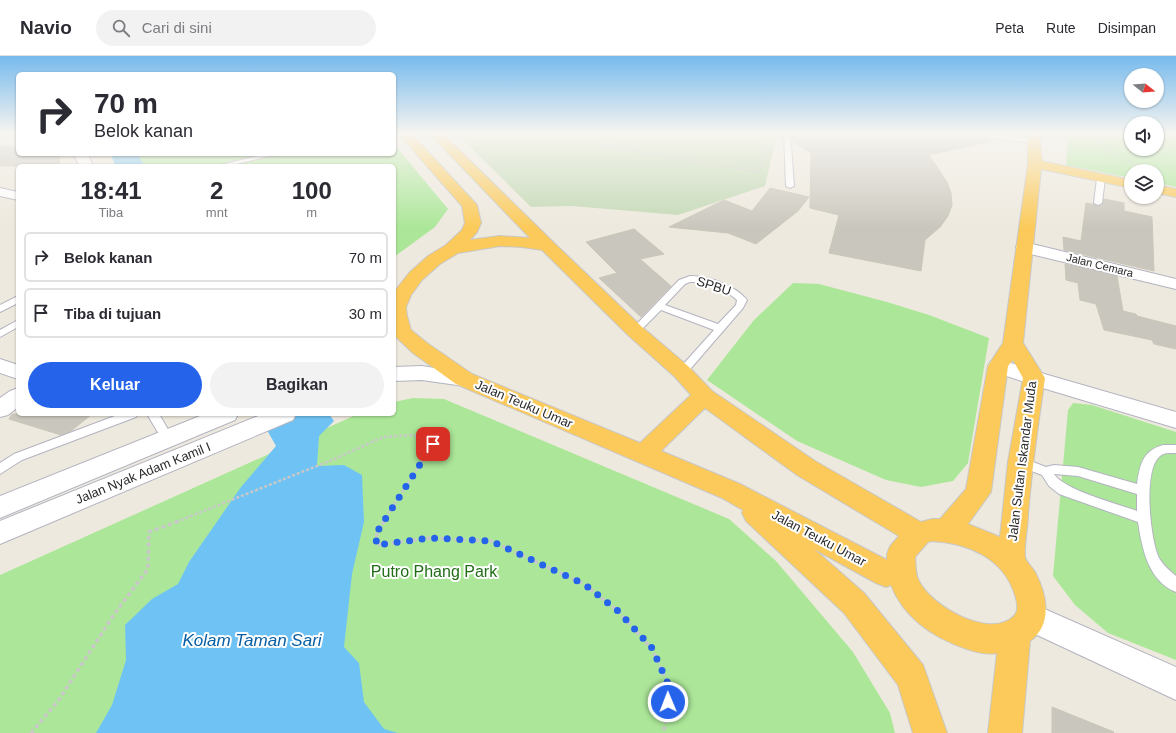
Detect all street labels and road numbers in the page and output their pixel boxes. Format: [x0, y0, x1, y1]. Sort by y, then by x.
street label: Jalan Cemara [1065, 251, 1136, 279]
street label: SPBU [695, 273, 733, 299]
street label: Jalan Teuku Umar [473, 377, 576, 432]
street label: Jalan Sultan Iskandar Muda [1005, 379, 1039, 542]
street label: Jalan Nyak Adam Kamil I [73, 439, 213, 507]
street label: Jalan Teuku Umar [769, 507, 869, 569]

